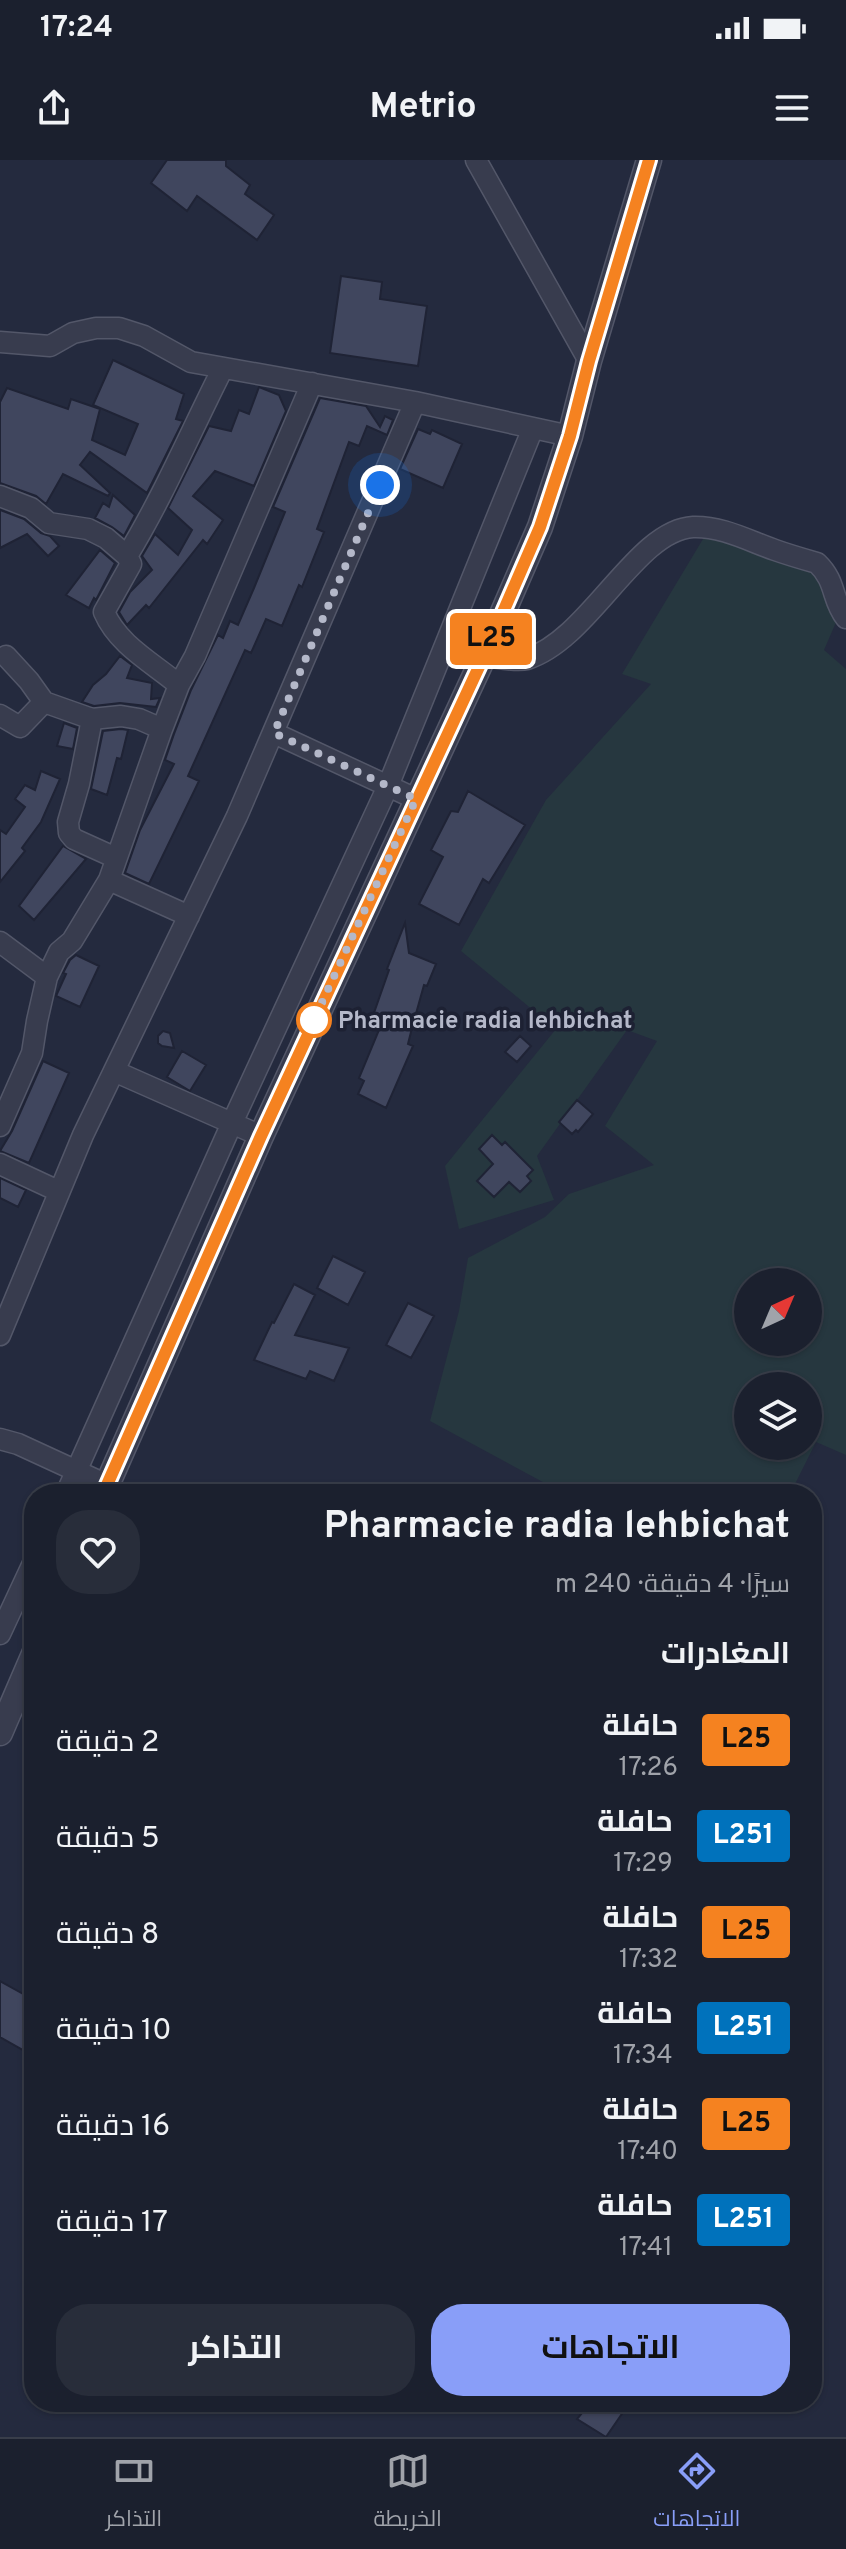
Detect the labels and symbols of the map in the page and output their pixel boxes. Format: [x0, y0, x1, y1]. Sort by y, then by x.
your location [360, 465, 400, 505]
line badge: L25 [445, 613, 537, 665]
marker: Pharmacie radia lehbichat [297, 1003, 331, 1037]
place label: Pharmacie radia lehbichat [338, 1007, 633, 1037]
north arrow [734, 1268, 822, 1356]

